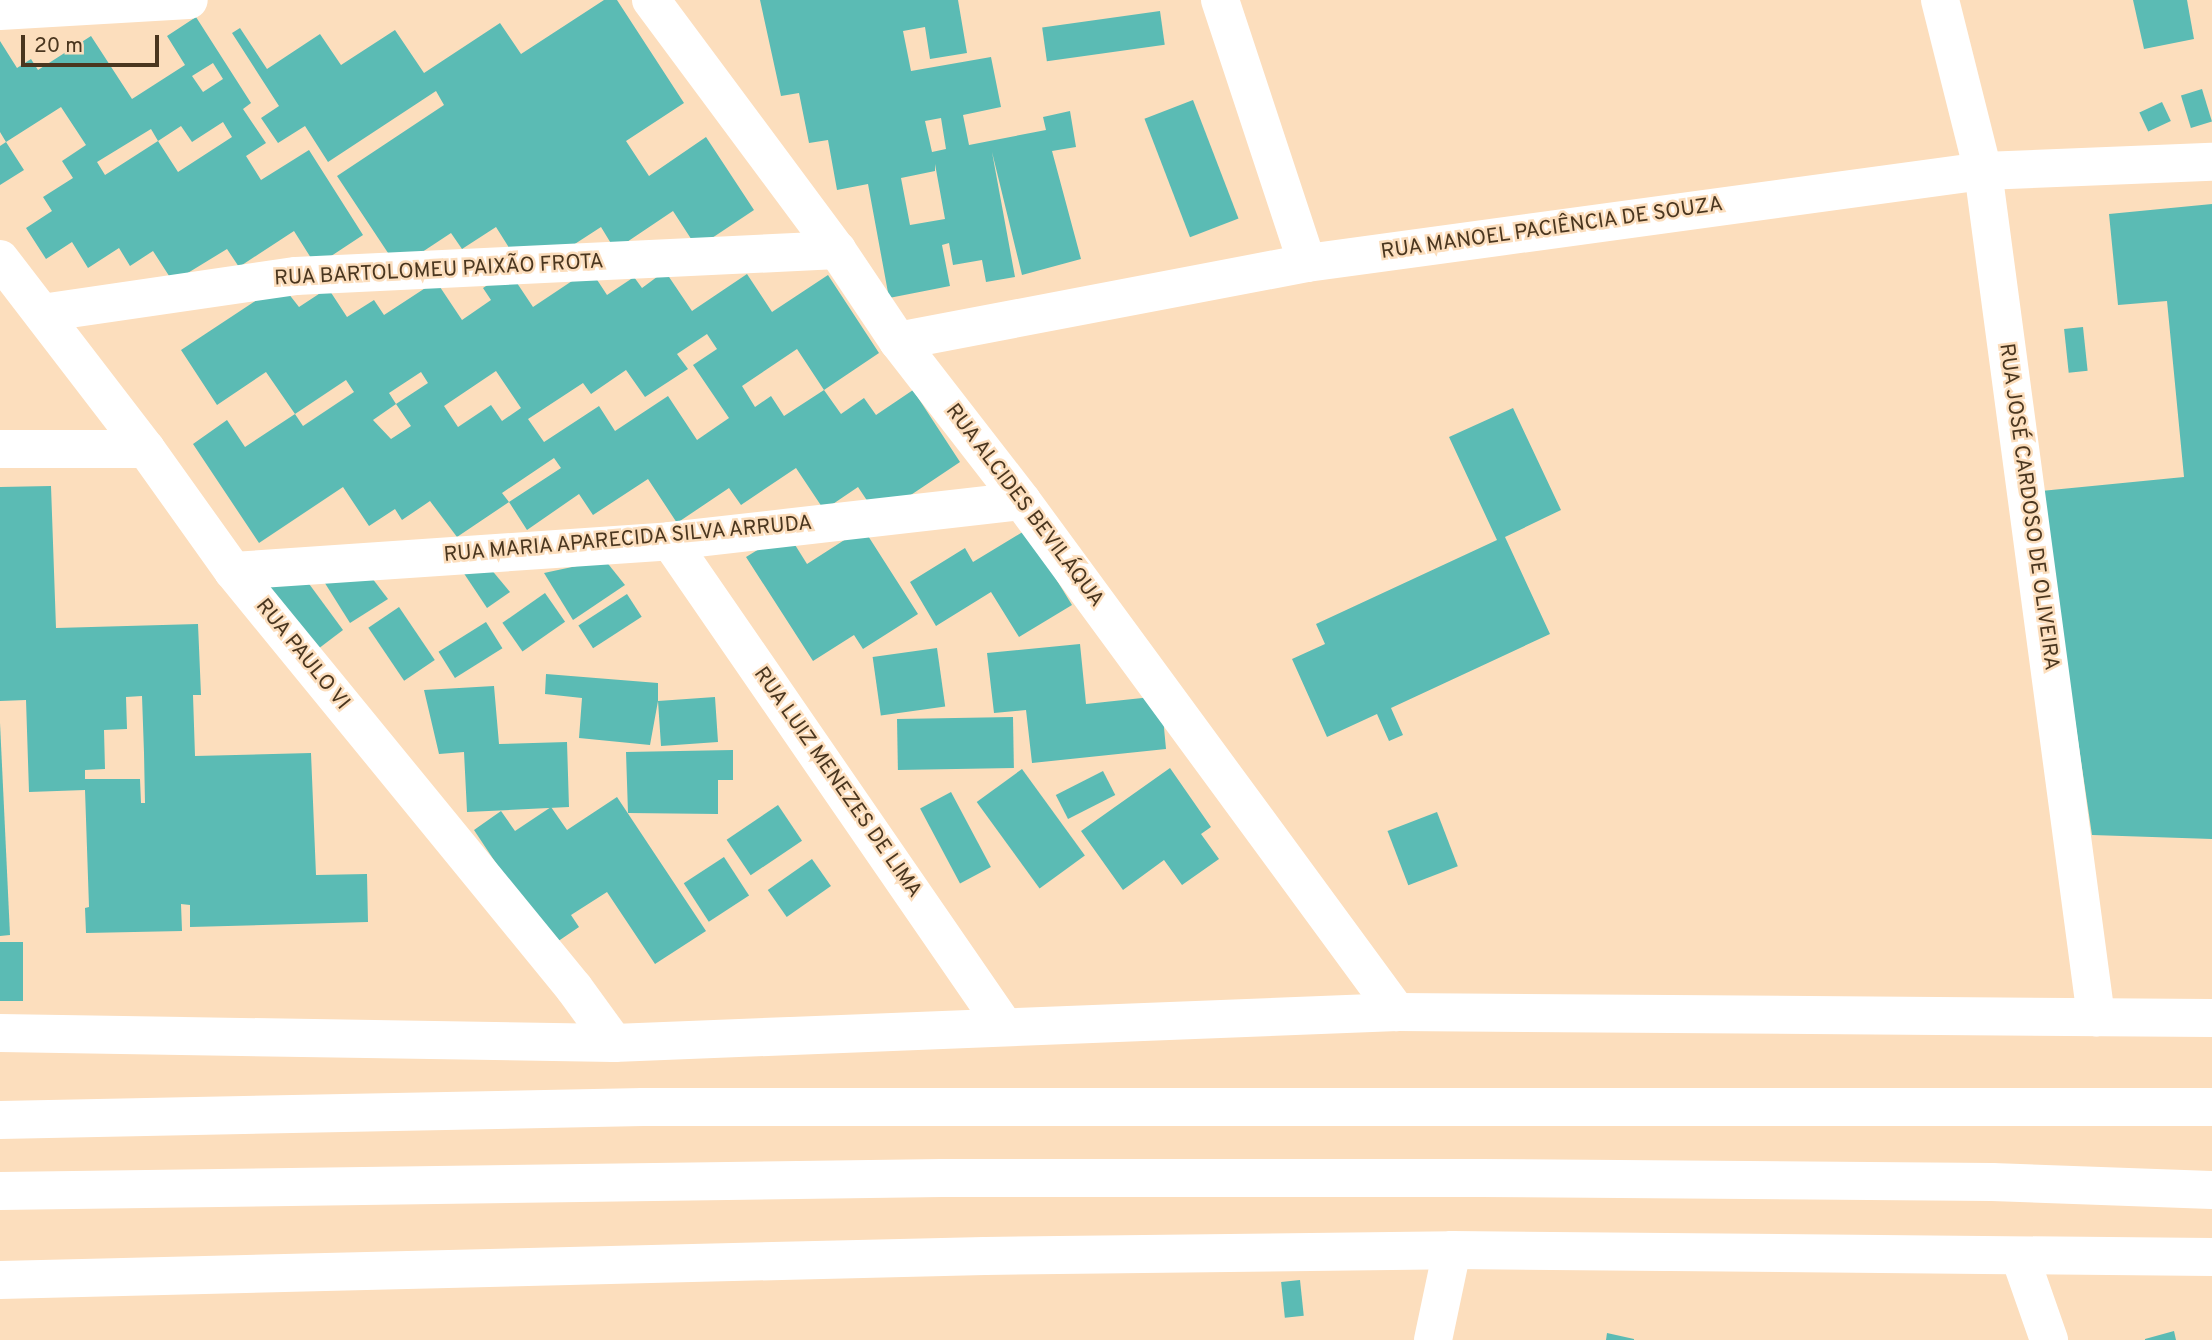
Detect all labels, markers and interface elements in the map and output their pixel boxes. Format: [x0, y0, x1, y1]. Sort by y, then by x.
scale bar [24, 21, 163, 65]
text: 20 m [34, 33, 83, 60]
street label: RUA MANOEL PACIÊNCIA DE SOUZA [1378, 192, 1726, 266]
street label: RUA BARTOLOMEU PAIXÃO FROTA [273, 250, 605, 292]
street label: RUA JOSÉ CARDOSO DE OLIVEIRA [1993, 341, 2063, 673]
street label: RUA ALCIDES BEVILÁQUA [939, 399, 1109, 613]
street label: RUA MARIA APARECIDA SILVA ARRUDA [440, 511, 816, 569]
street label: RUA PAULO VI [249, 594, 355, 716]
street label: RUA LUIZ MENEZES DE LIMA [747, 662, 927, 904]

